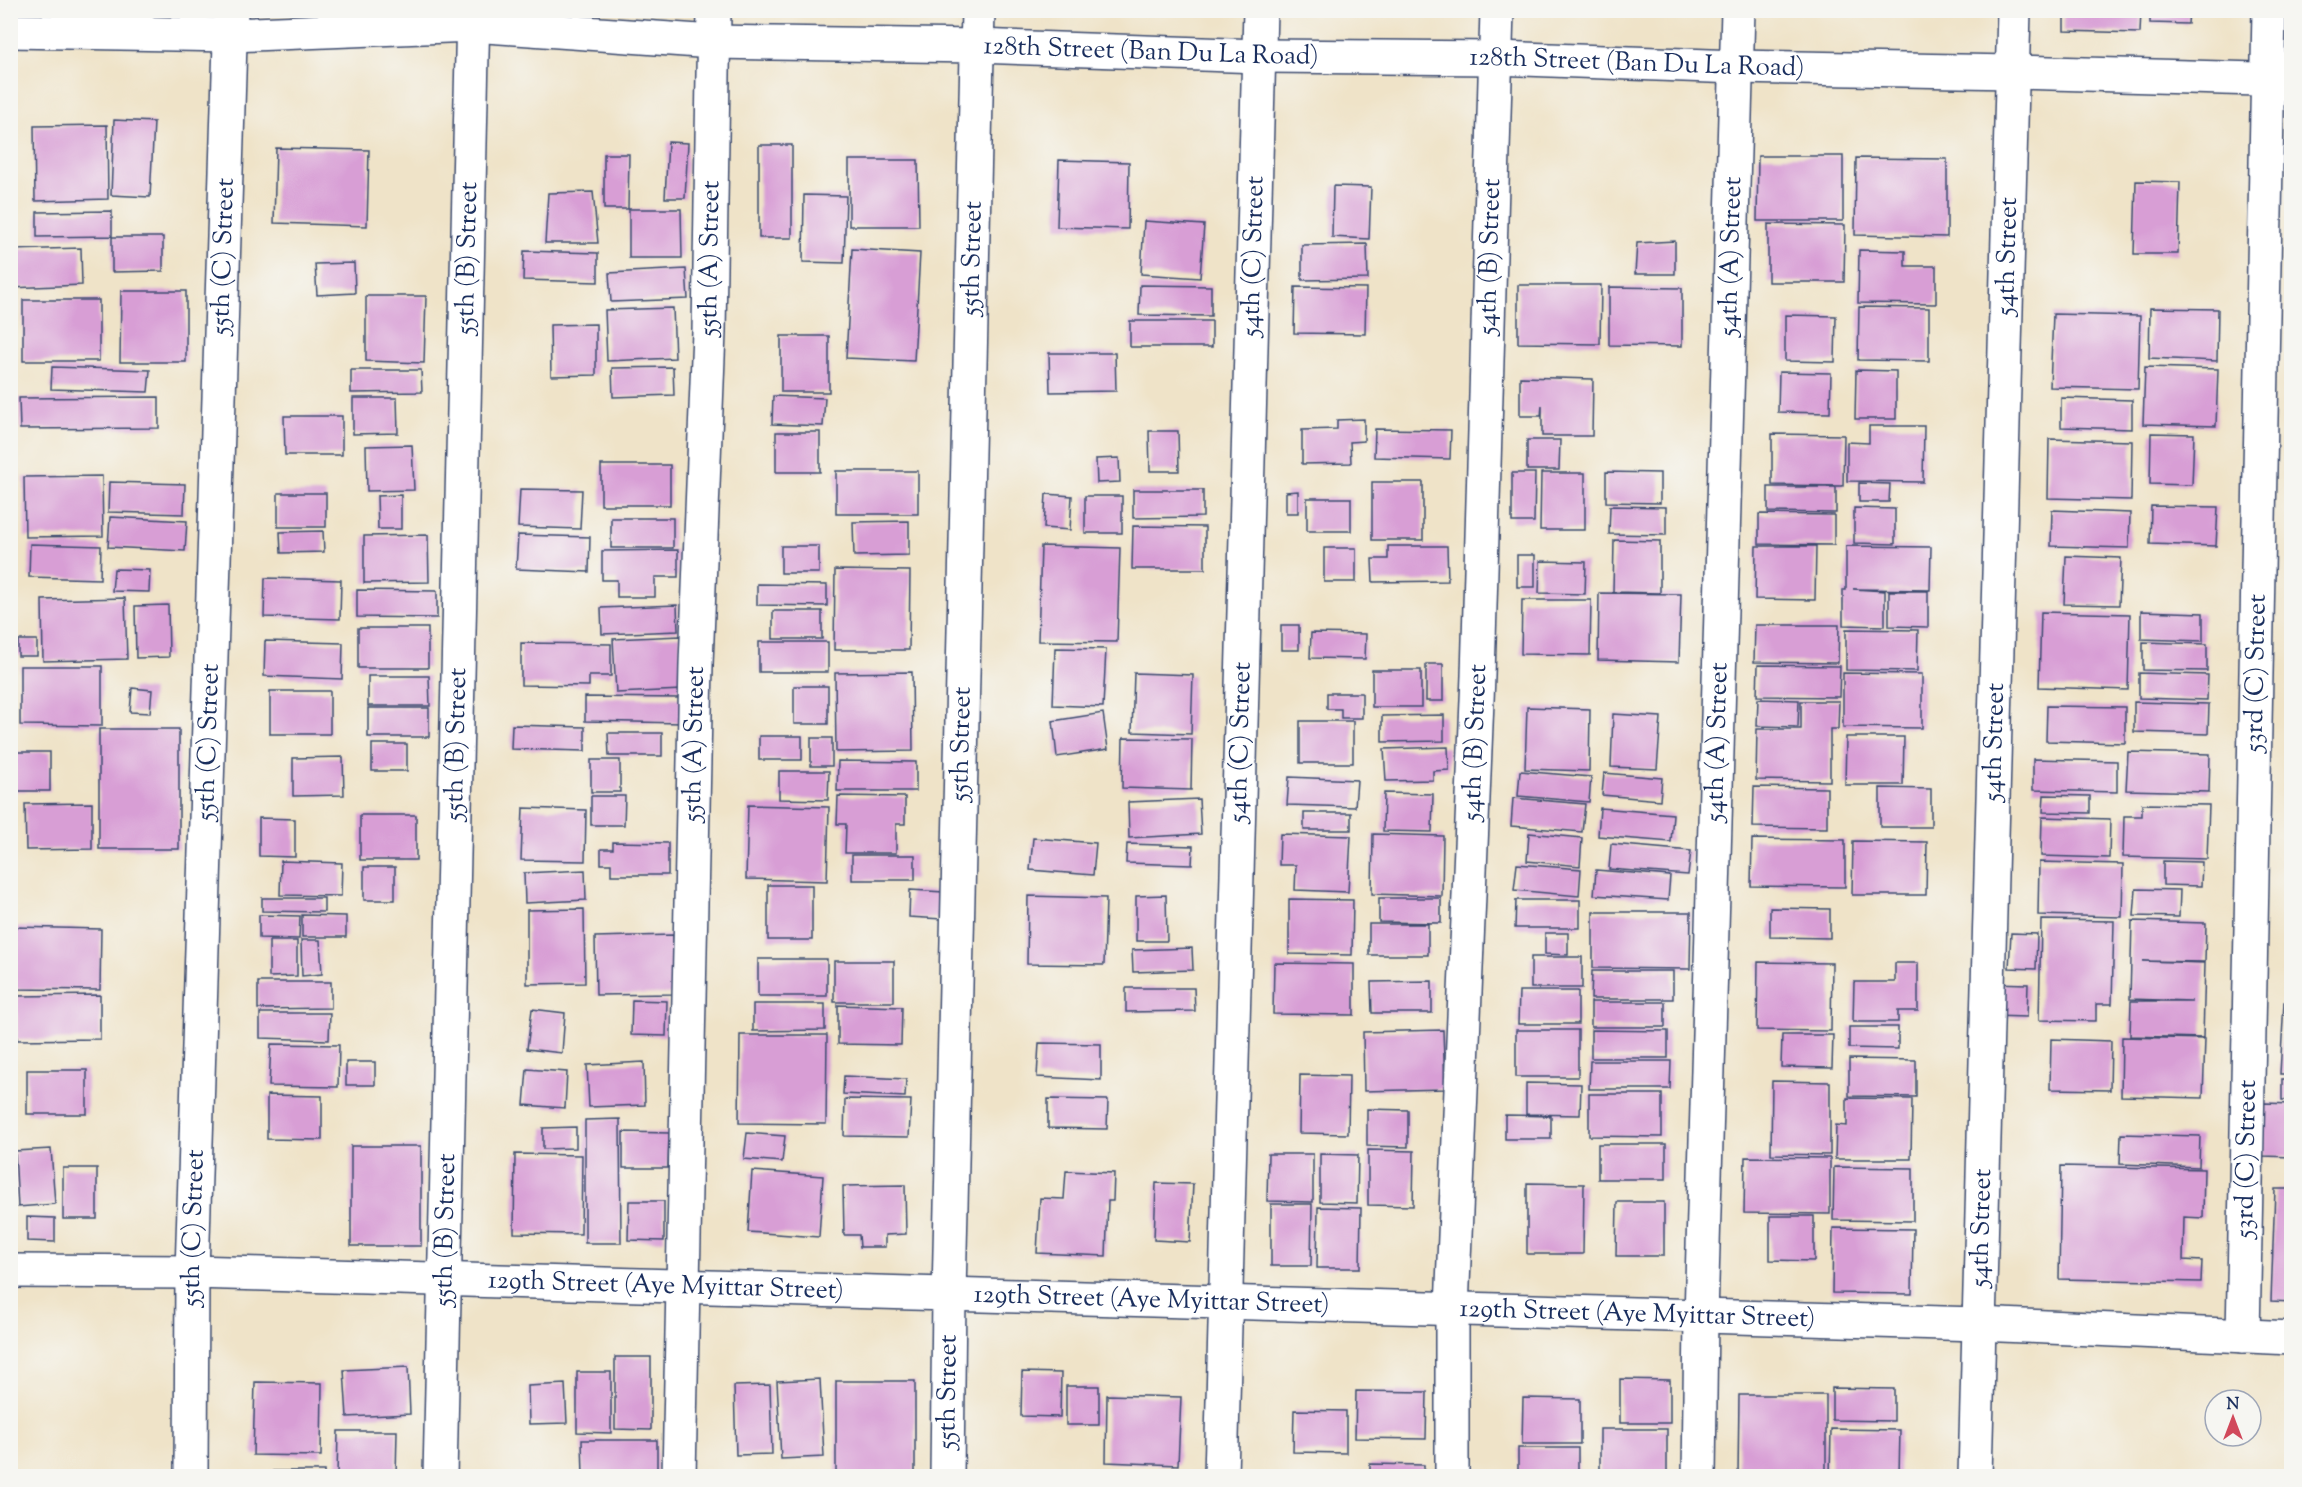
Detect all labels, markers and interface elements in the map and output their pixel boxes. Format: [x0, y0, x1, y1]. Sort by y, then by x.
street label: 128th Street (Ban Du La Road) [983, 28, 1319, 75]
street label: 128th Street (Ban Du La Road) [1469, 39, 1805, 87]
street label: 54th (C) Street [1233, 175, 1274, 339]
street label: 54th (A) Street [1710, 176, 1752, 339]
street label: 55th (C) Street [202, 177, 244, 338]
street label: 54th (B) Street [1469, 178, 1511, 338]
street label: 55th (A) Street [690, 180, 730, 339]
street label: 55th (B) Street [447, 181, 488, 337]
street label: 54th Street [1987, 197, 2028, 318]
street label: 55th Street [953, 200, 992, 318]
street label: 53rd (C) Street [2236, 593, 2276, 755]
street label: 54th (C) Street [1220, 661, 1261, 825]
street label: 54th (A) Street [1696, 662, 1738, 825]
street label: 55th (C) Street [187, 663, 229, 823]
street label: 54th (B) Street [1453, 663, 1497, 824]
street label: 55th (A) Street [674, 666, 714, 825]
street label: 55th (B) Street [436, 667, 477, 823]
street label: 54th Street [1974, 682, 2015, 804]
street label: 55th Street [942, 686, 981, 804]
street label: 53rd (C) Street [2226, 1079, 2267, 1241]
street label: 55th (C) Street [173, 1149, 214, 1309]
street label: 55th (B) Street [425, 1153, 466, 1309]
street label: 54th Street [1961, 1168, 2002, 1290]
street label: 129th Street (Aye Myittar Street) [487, 1262, 844, 1309]
street label: 129th Street (Aye Myittar Street) [973, 1276, 1330, 1324]
street label: 129th Street (Aye Myittar Street) [1459, 1290, 1816, 1338]
street label: 55th Street [929, 1334, 967, 1452]
north arrow [2203, 1388, 2263, 1448]
text: N [2227, 1394, 2240, 1417]

